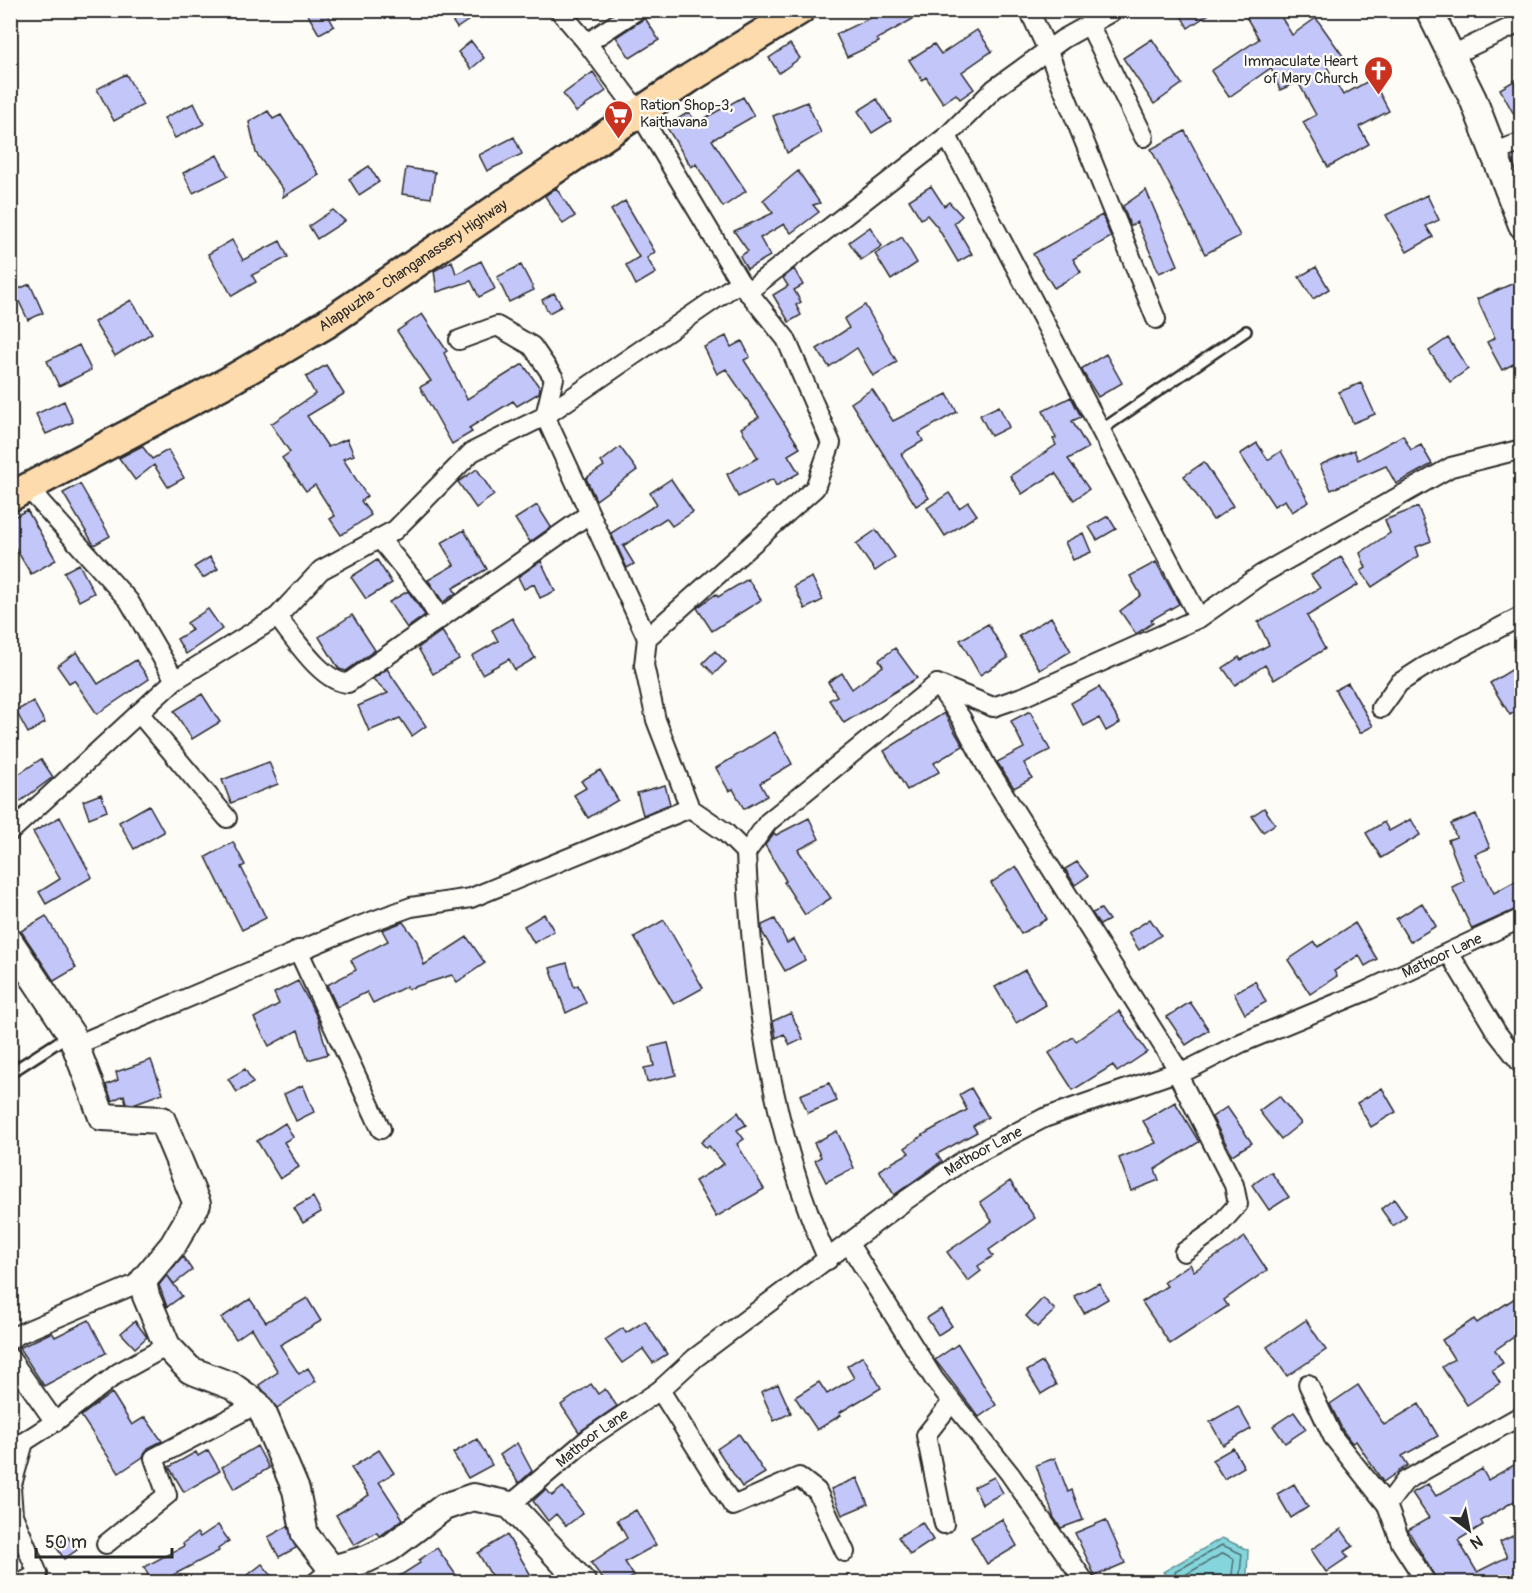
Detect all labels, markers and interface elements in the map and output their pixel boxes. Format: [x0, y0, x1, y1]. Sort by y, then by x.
place label: Immaculate Heart of Mary Church [1244, 52, 1359, 88]
church icon: Immaculate Heart of Mary Church [1363, 54, 1395, 96]
place label: Ration Shop-3, Kaithavana [640, 96, 733, 132]
supermarket icon: Ration Shop-3, Kaithavana [603, 98, 635, 140]
street label: Alappuzha - Changanassery Highway [315, 195, 512, 336]
street label: Mathoor Lane [1399, 929, 1486, 983]
street label: Mathoor Lane [941, 1122, 1026, 1181]
street label: Mathoor Lane [552, 1405, 633, 1472]
north arrow [1439, 1500, 1499, 1560]
scale bar [36, 1521, 172, 1559]
text: 50 m [45, 1531, 87, 1554]
text: N [1466, 1531, 1486, 1553]

